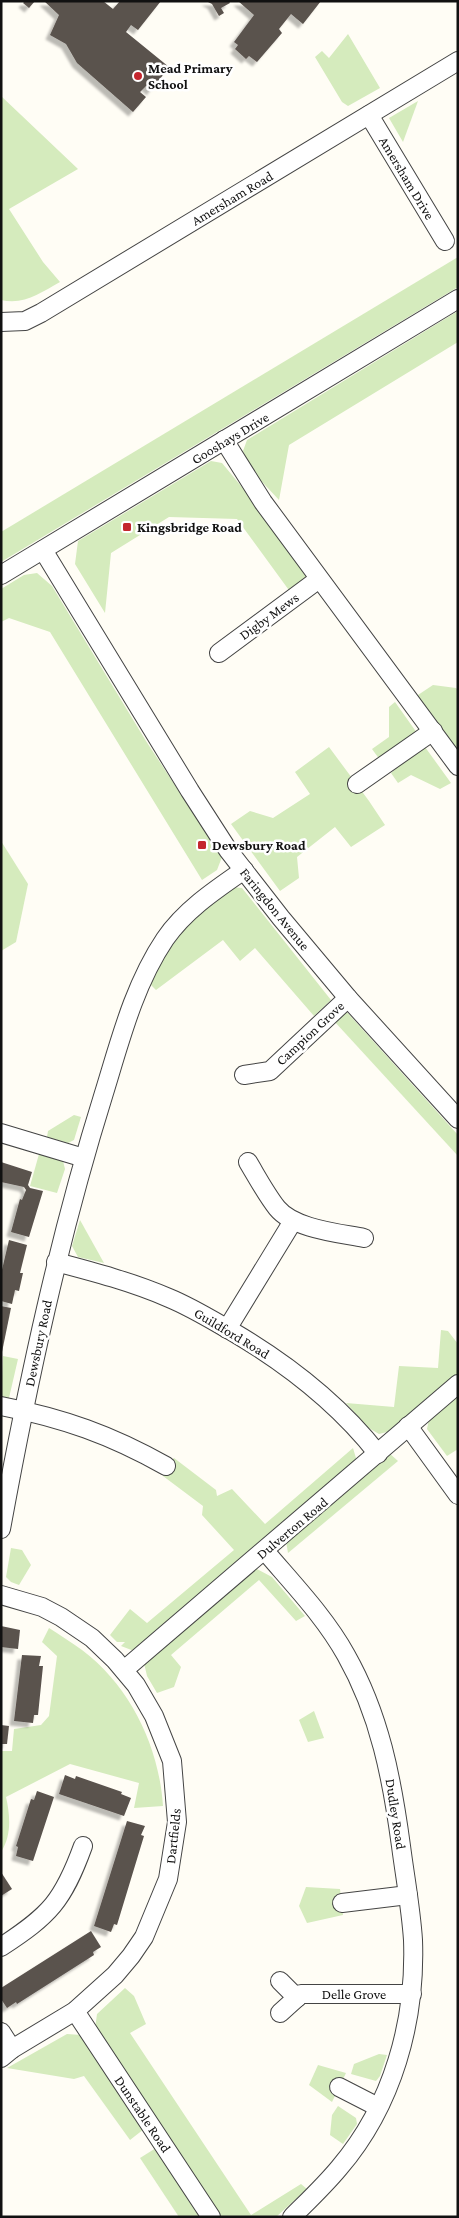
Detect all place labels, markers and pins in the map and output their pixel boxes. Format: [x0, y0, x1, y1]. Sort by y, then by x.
place label: Mead Primary School [148, 60, 233, 92]
marker: Mead Primary School [132, 70, 144, 82]
place label: Kingsbridge Road [137, 519, 242, 535]
marker: Kingsbridge Road [121, 521, 133, 533]
place label: Dewsbury Road [212, 837, 306, 853]
marker: Dewsbury Road [196, 839, 208, 851]

